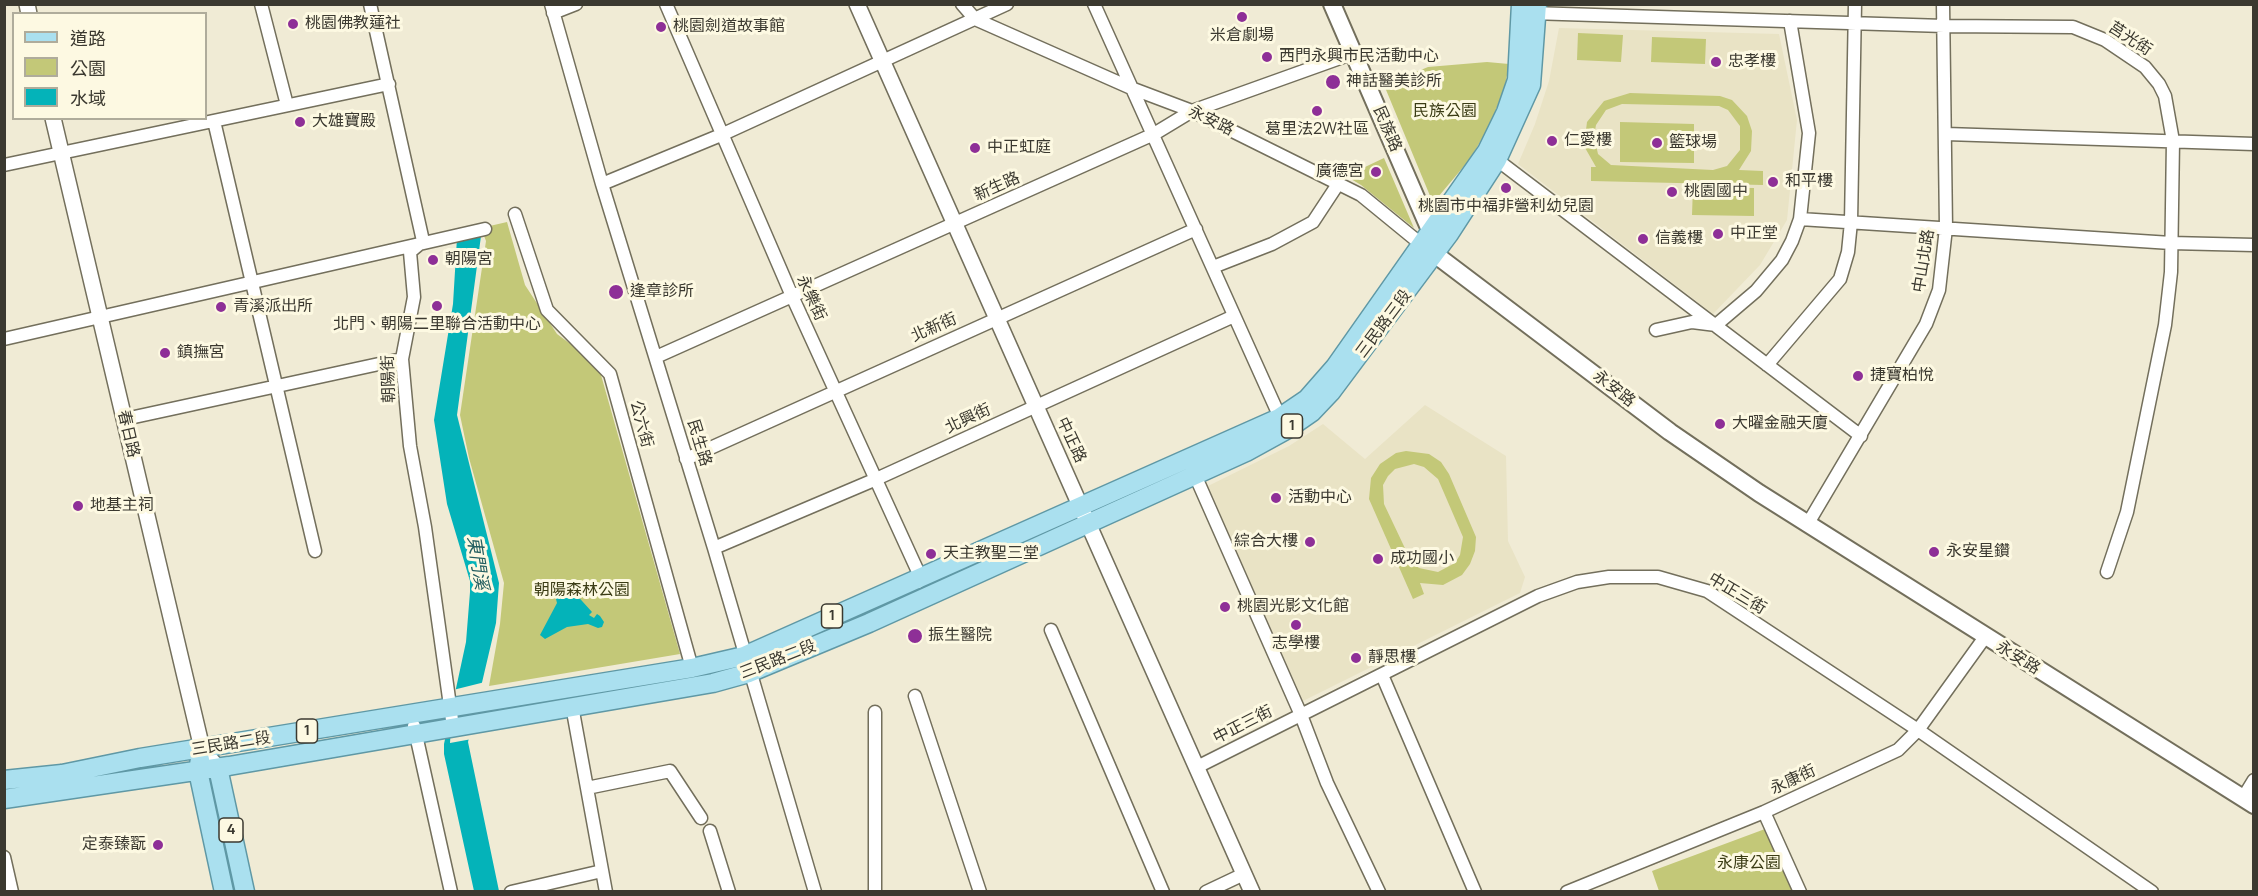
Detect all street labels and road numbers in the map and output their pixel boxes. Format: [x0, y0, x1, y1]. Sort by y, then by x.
street label: 莒光街 [2105, 18, 2155, 60]
street label: 永安路 [1185, 102, 1237, 140]
street label: 民族路 [1369, 103, 1405, 155]
street label: 新生路 [971, 168, 1023, 206]
street label: 中山北路 [1910, 228, 1938, 294]
street label: 永樂街 [792, 272, 830, 324]
street label: 三民路三段 [1352, 286, 1416, 362]
street label: 北新街 [908, 309, 960, 347]
street label: 朝陽街 [379, 355, 399, 403]
street label: 永安路 [1589, 367, 1639, 411]
street label: 公六街 [626, 398, 656, 450]
street label: 北興街 [942, 400, 994, 438]
street label: 春日路 [113, 408, 143, 460]
street label: 中正路 [1052, 414, 1090, 466]
road number: 1 [1282, 414, 1302, 438]
street label: 民生路 [683, 417, 715, 469]
street label: 中正三街 [1705, 569, 1769, 619]
road number: 1 [822, 604, 842, 628]
street label: 三民路二段 [737, 637, 819, 683]
street label: 永安路 [1993, 637, 2043, 679]
street label: 中正三街 [1210, 702, 1276, 748]
road number: 1 [296, 719, 318, 743]
street label: 三民路二段 [190, 728, 272, 760]
street label: 永康街 [1767, 761, 1819, 799]
road number: 4 [219, 818, 243, 842]

